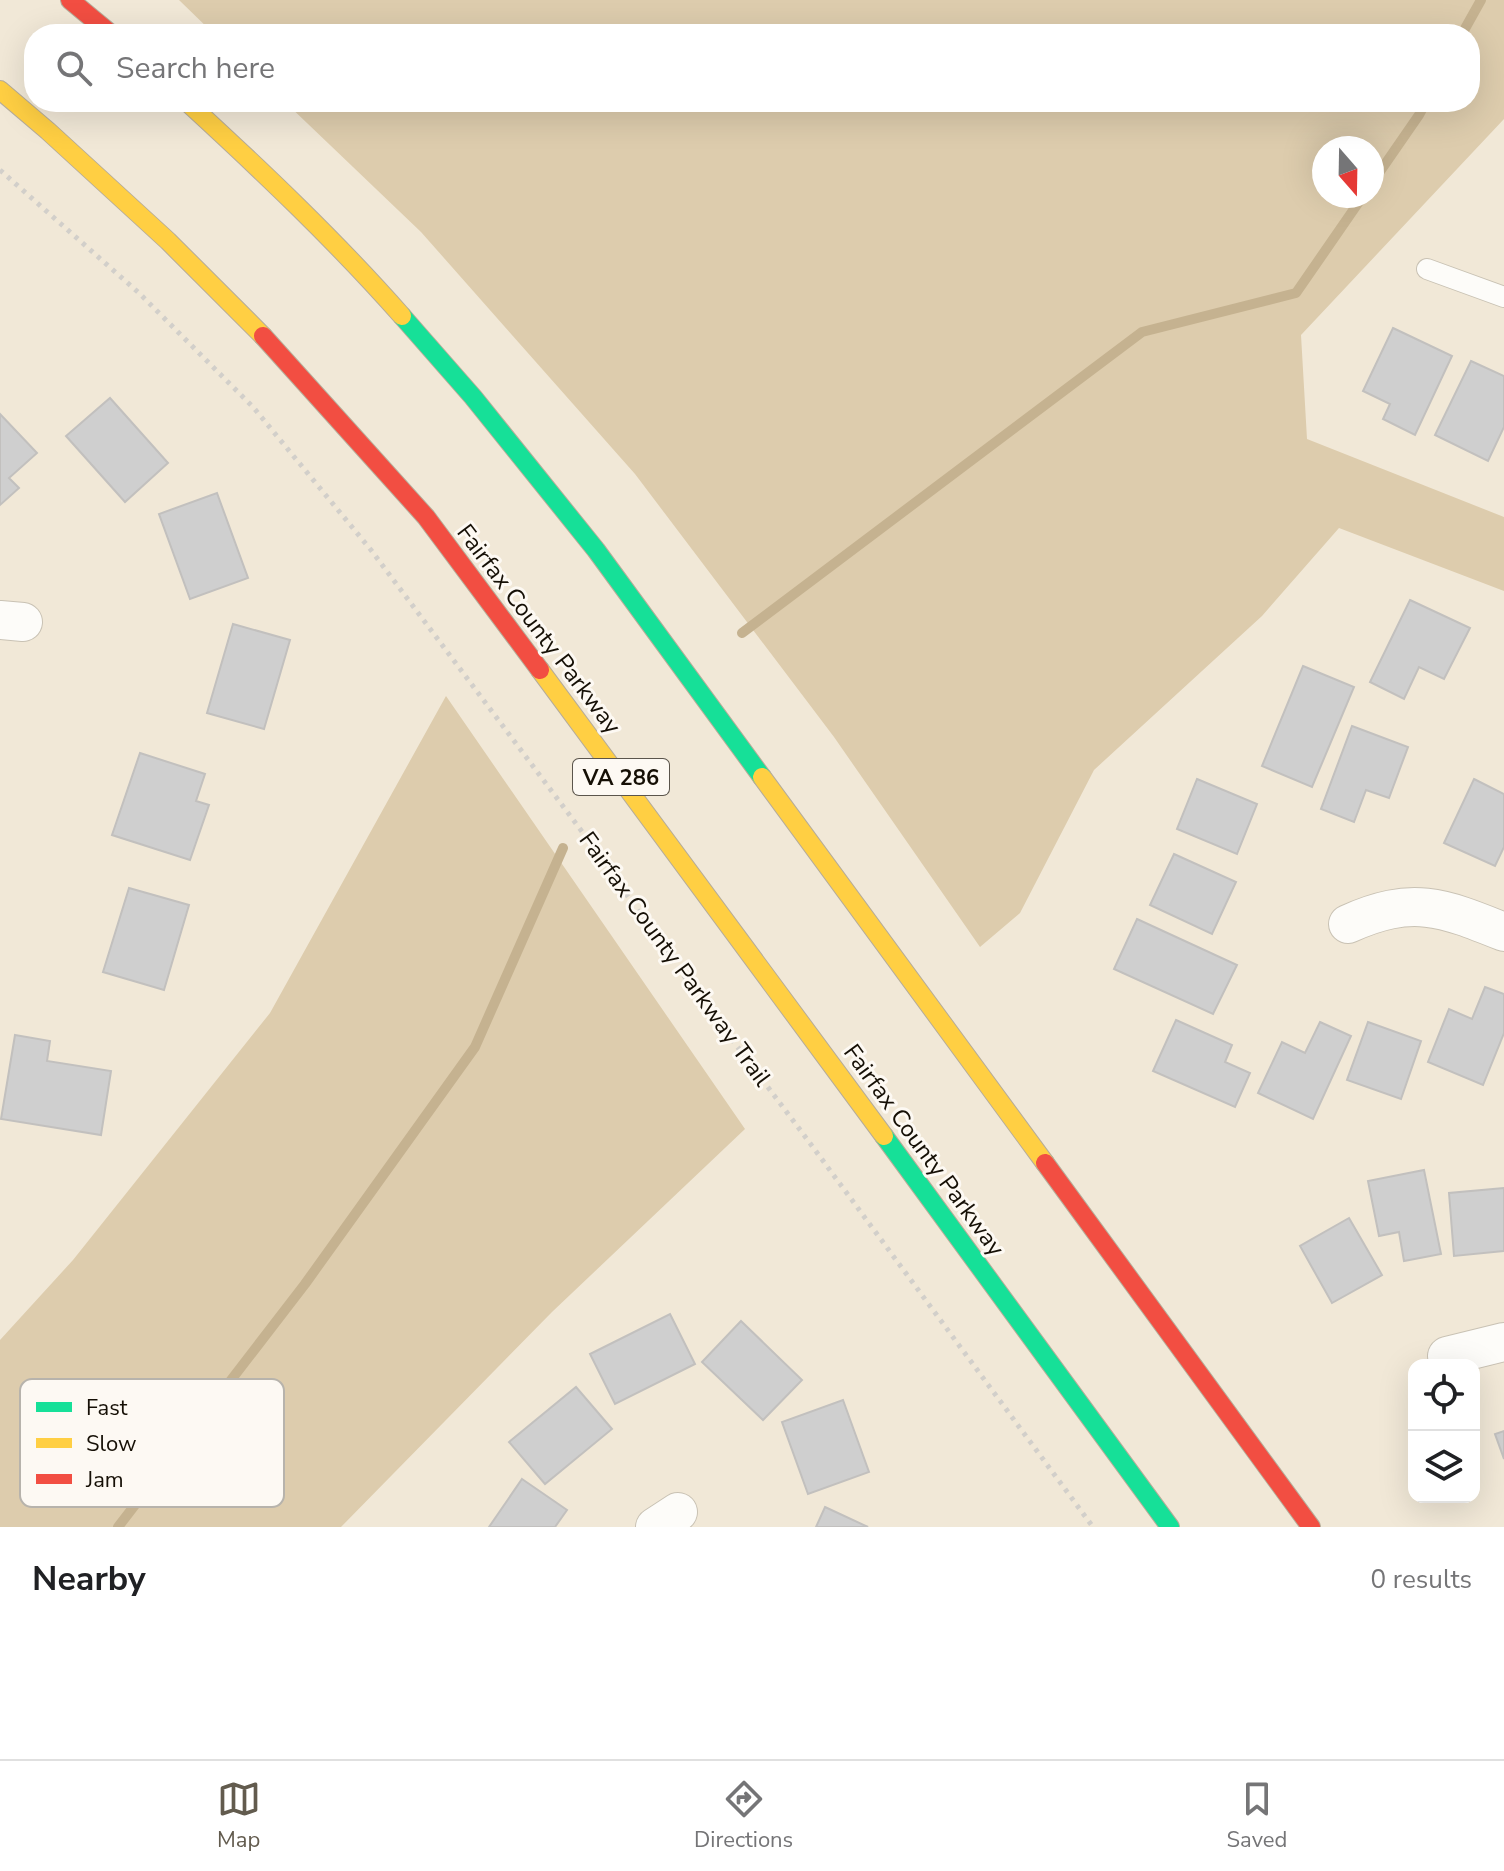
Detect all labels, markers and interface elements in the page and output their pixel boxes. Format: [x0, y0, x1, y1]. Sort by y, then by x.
search box [24, 24, 1480, 112]
icon: search [52, 46, 96, 90]
text: Search here [116, 48, 275, 89]
north arrow [1312, 136, 1384, 208]
street label: Fairfax County Parkway [450, 518, 629, 741]
road number: VA 286 [573, 759, 669, 795]
street label: Fairfax County Parkway Trail [572, 825, 778, 1093]
street label: Fairfax County Parkway [836, 1038, 1012, 1263]
map controls [1408, 1359, 1480, 1503]
button: locate [1408, 1359, 1480, 1431]
legend [20, 1379, 284, 1507]
text: Fast [86, 1393, 128, 1423]
text: Slow [86, 1429, 137, 1459]
button: layers [1408, 1431, 1480, 1503]
text: Jam [85, 1465, 124, 1495]
text: Nearby [32, 1556, 146, 1602]
text: 0 results [1371, 1562, 1472, 1597]
tab: Map [217, 1777, 261, 1855]
tab: Directions [694, 1777, 793, 1855]
tab: Saved [1227, 1777, 1287, 1855]

